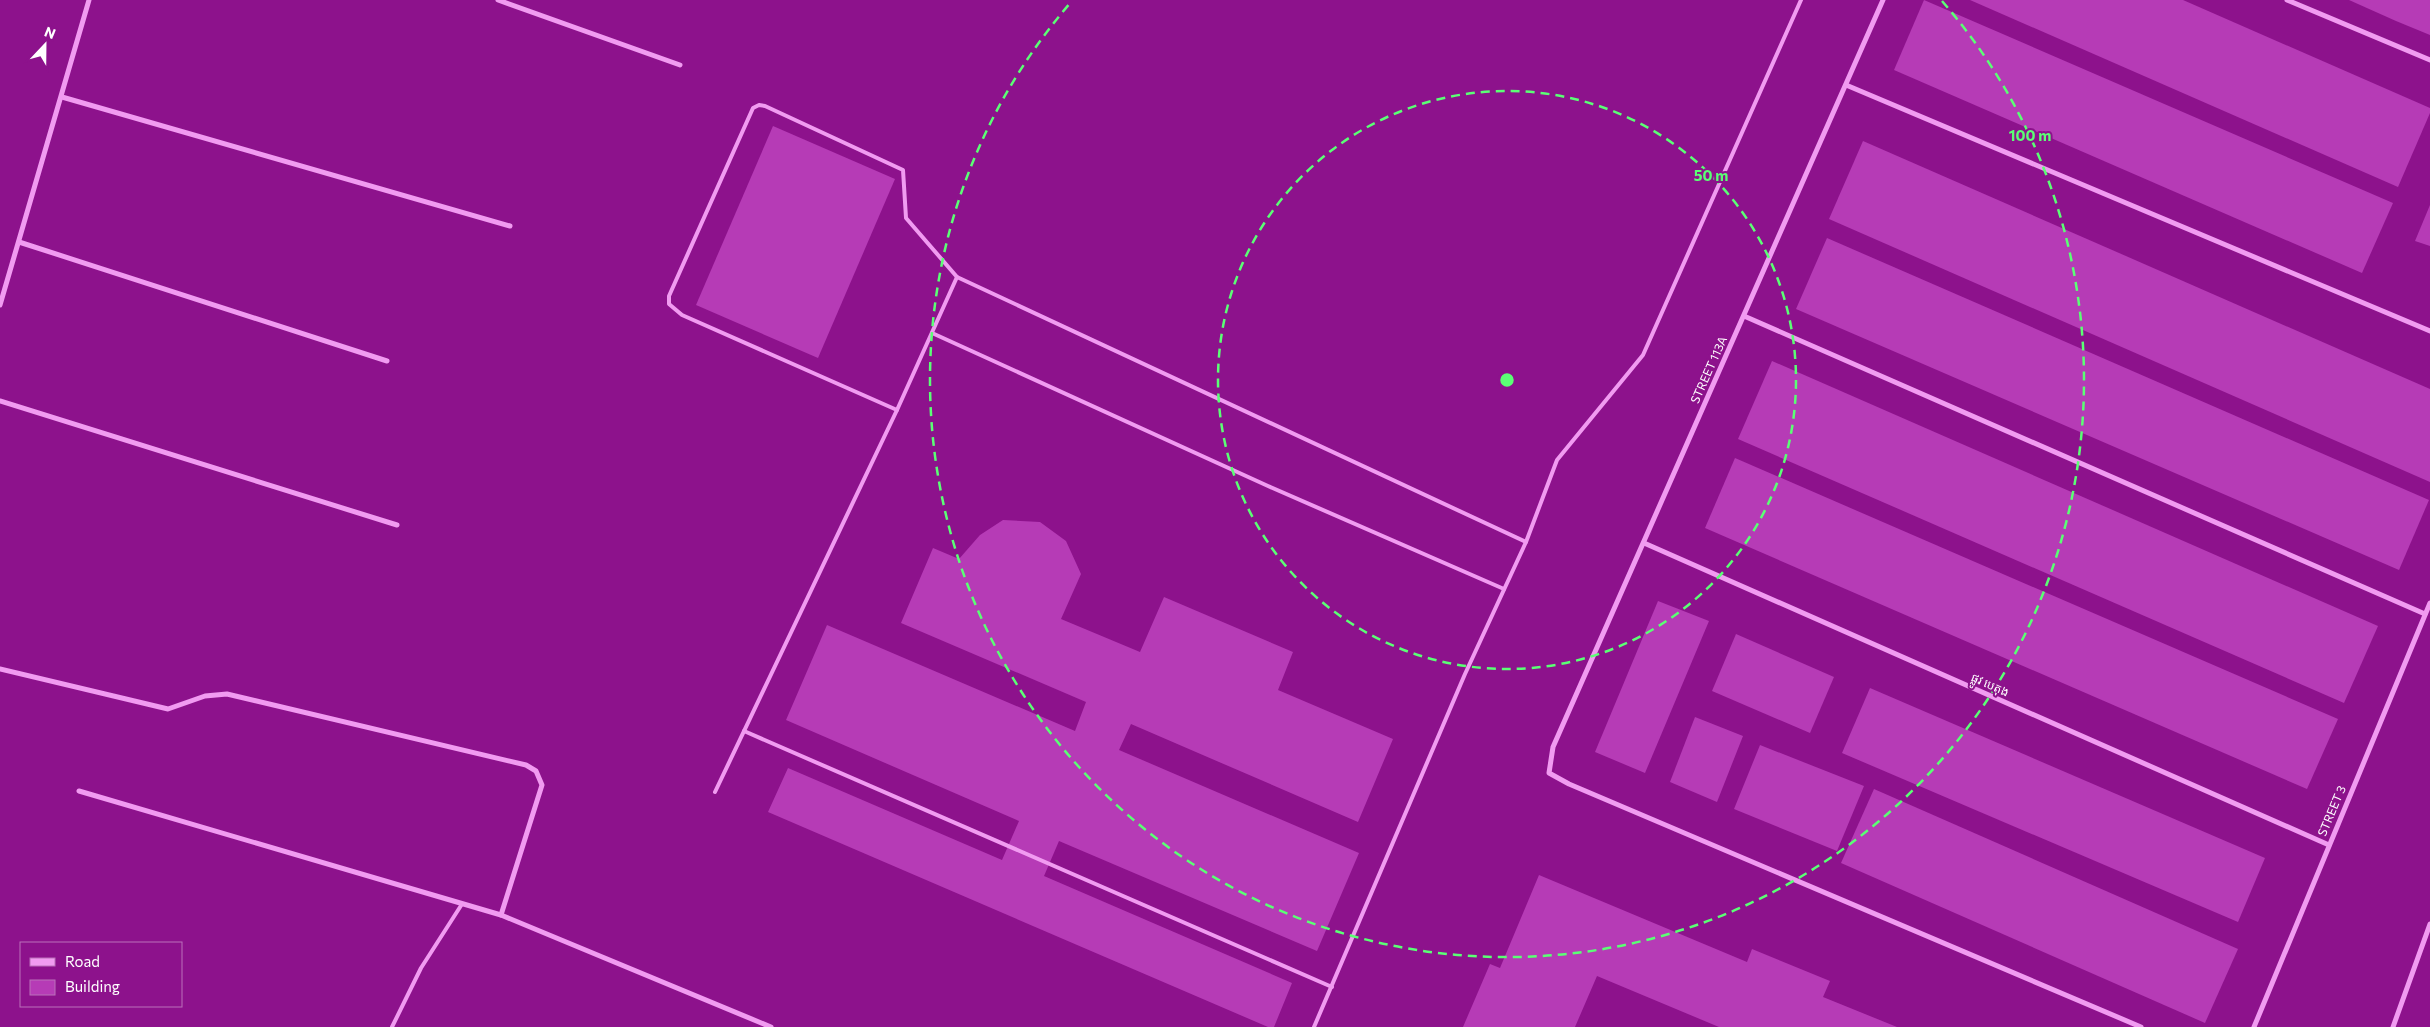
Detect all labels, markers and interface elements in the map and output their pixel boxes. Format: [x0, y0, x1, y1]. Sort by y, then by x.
north arrow [20, 20, 70, 70]
text: N [42, 23, 58, 42]
text: 100 m [2009, 126, 2051, 144]
text: 50 m [1694, 166, 1728, 184]
street label: STREET 113A [1687, 334, 1729, 405]
centre of rings [1498, 371, 1516, 389]
street label: ផ្លូវ បេតុង [1967, 670, 2012, 703]
street label: STREET 3 [2314, 783, 2348, 838]
legend [20, 942, 182, 1007]
text: Road [65, 952, 100, 970]
text: Building [65, 977, 120, 995]

